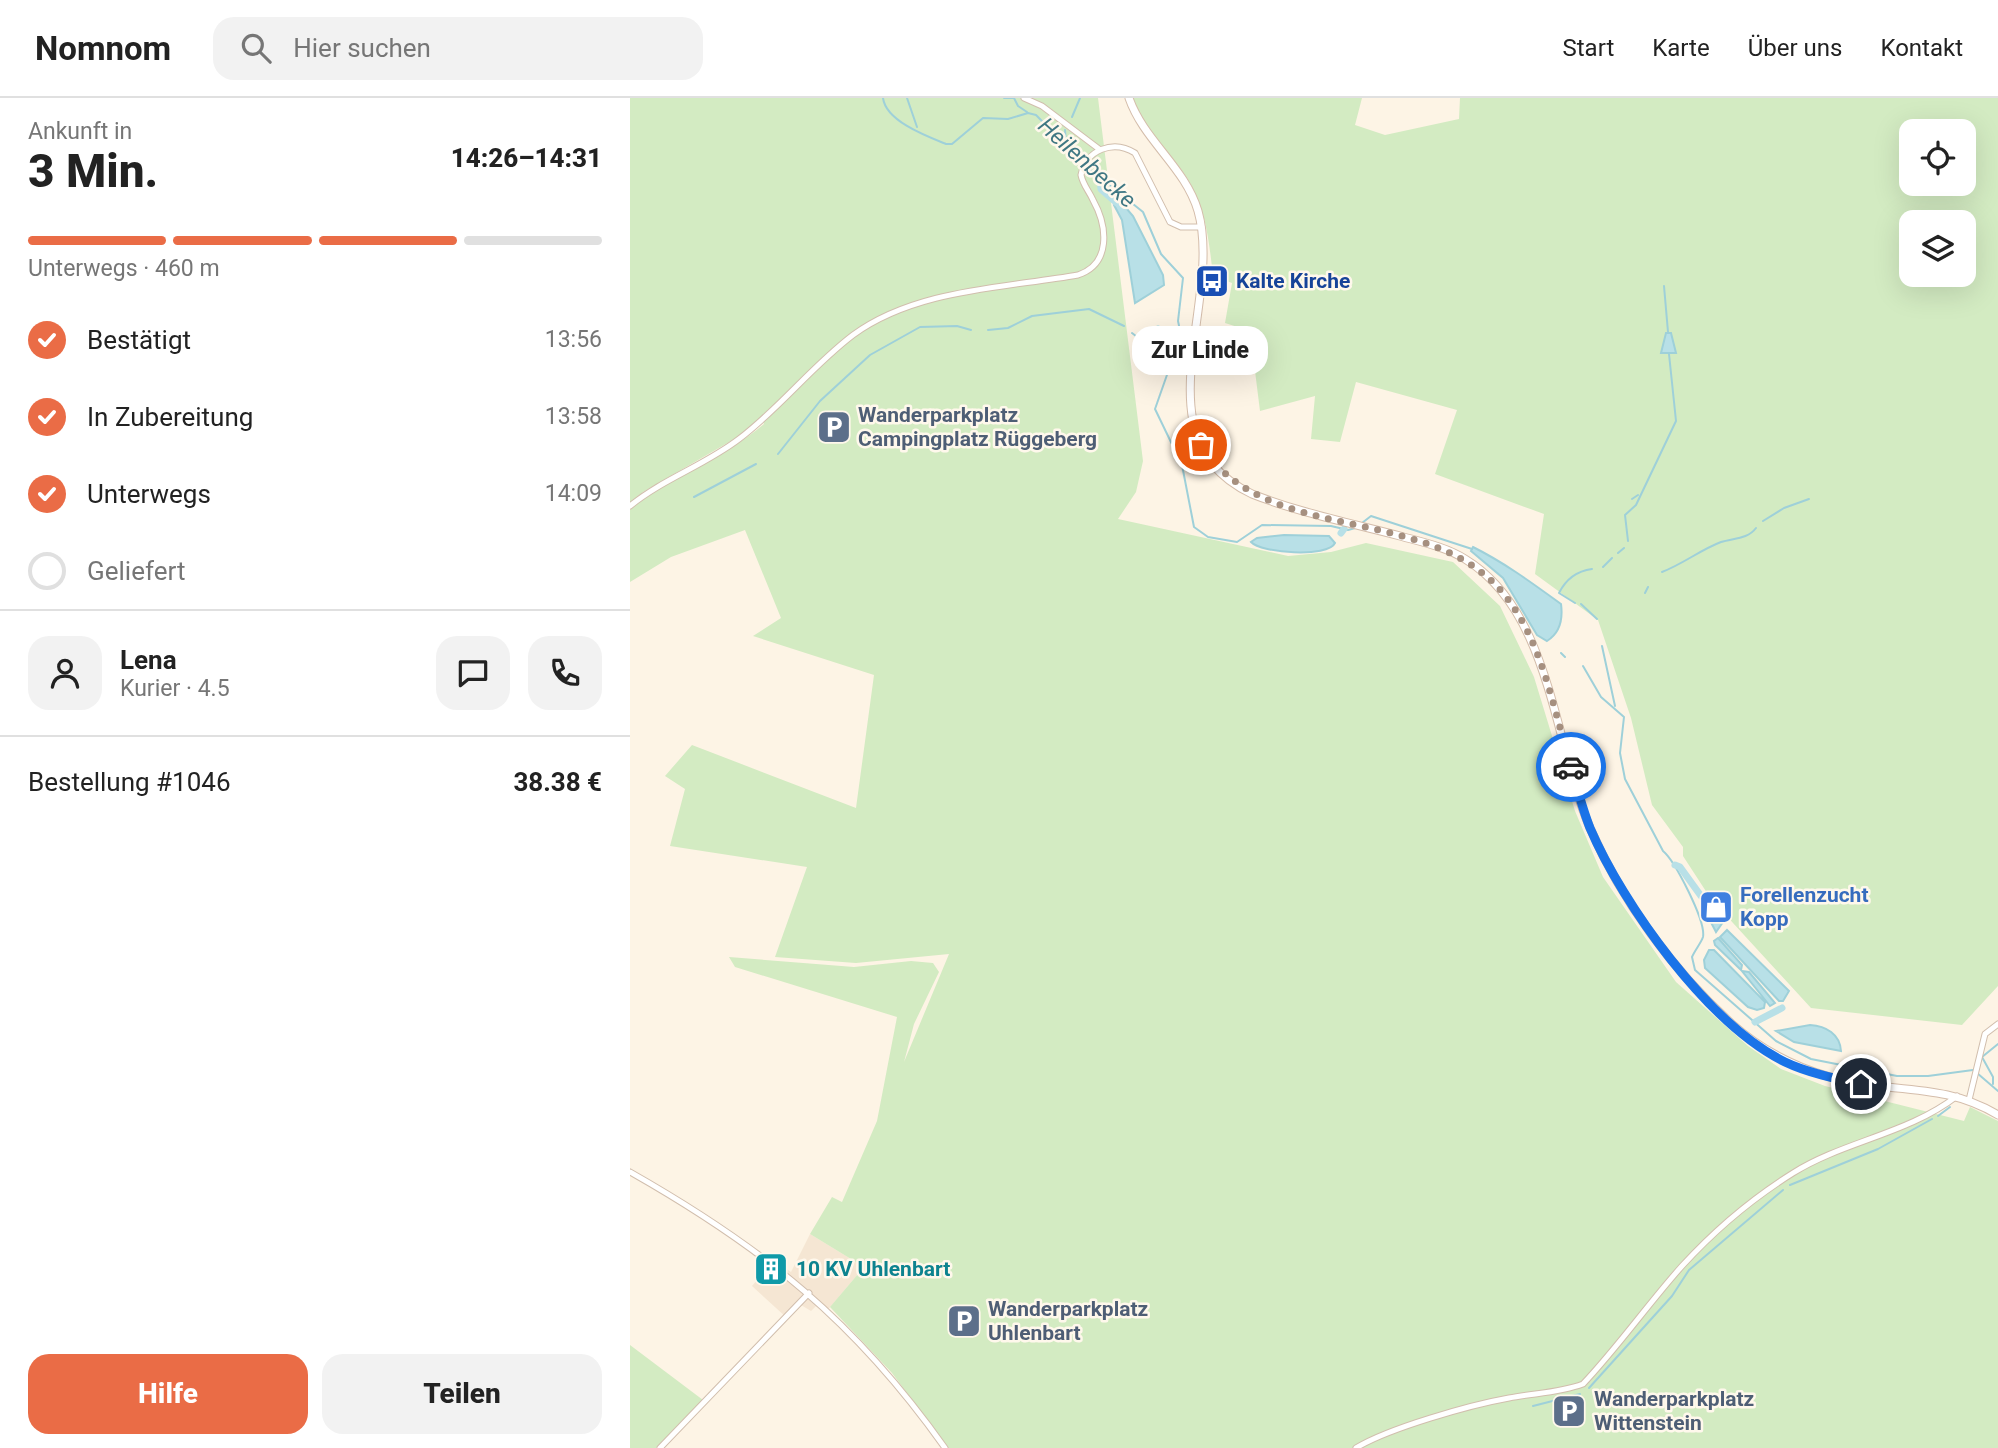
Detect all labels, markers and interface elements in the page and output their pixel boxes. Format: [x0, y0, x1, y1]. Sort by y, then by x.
search box [213, 17, 703, 80]
text: Nomnom [35, 29, 171, 68]
icon: search [237, 29, 275, 67]
text: Hier suchen [293, 33, 431, 63]
text: Start [1563, 34, 1614, 62]
text: Karte [1652, 34, 1710, 62]
text: Über uns [1748, 34, 1842, 62]
text: Kontakt [1880, 34, 1963, 62]
water label: Heilenbecke [1033, 112, 1141, 214]
text: Ankunft in [28, 118, 132, 145]
map controls [1899, 119, 1976, 287]
button: locate [1899, 119, 1976, 196]
text: 14:26–14:31 [451, 143, 602, 173]
text: 3 Min. [28, 144, 158, 198]
button: layers [1899, 210, 1976, 287]
text: Unterwegs · 460 m [28, 255, 220, 282]
bus stop icon: Kalte Kirche [1193, 262, 1231, 300]
place label: Kalte Kirche [1236, 269, 1350, 293]
icon: check [28, 321, 66, 359]
text: Bestätigt [87, 325, 191, 355]
text: 13:56 [545, 326, 602, 353]
callout: Zur Linde [1133, 326, 1269, 375]
text: Zur Linde [1151, 337, 1249, 364]
icon: check [28, 398, 66, 436]
text: In Zubereitung [87, 402, 253, 432]
text: 13:58 [545, 403, 602, 430]
place label: Wanderparkplatz Campingplatz Rüggeberg [858, 403, 1097, 451]
parking icon: Wanderparkplatz Campingplatz Rüggeberg [815, 408, 853, 446]
pin [1171, 415, 1231, 475]
icon: bag [1182, 426, 1220, 464]
icon: check [28, 475, 66, 513]
text: Unterwegs [87, 479, 211, 509]
text: 14:09 [545, 480, 602, 507]
text: Geliefert [87, 556, 185, 586]
button: person [28, 636, 102, 710]
button: chat [436, 636, 510, 710]
button: phone [528, 636, 602, 710]
text: Lena [120, 645, 177, 675]
text: Kurier · 4.5 [120, 675, 230, 702]
courier [1536, 732, 1606, 802]
icon: car [1552, 748, 1590, 786]
text: Bestellung #1046 [28, 767, 231, 797]
text: 38.38 € [513, 767, 602, 797]
place label: Forellenzucht Kopp [1740, 883, 1868, 931]
shop icon: Forellenzucht Kopp [1697, 888, 1735, 926]
pin [1831, 1054, 1891, 1114]
icon: home [1842, 1065, 1880, 1103]
building icon: 10 KV Uhlenbart [752, 1250, 790, 1288]
place label: 10 KV Uhlenbart [796, 1257, 950, 1281]
place label: Wanderparkplatz Uhlenbart [988, 1297, 1148, 1345]
parking icon: Wanderparkplatz Uhlenbart [945, 1302, 983, 1340]
button: Hilfe [28, 1354, 308, 1434]
button: Teilen [322, 1354, 602, 1434]
place label: Wanderparkplatz Wittenstein [1594, 1387, 1754, 1435]
parking icon: Wanderparkplatz Wittenstein [1550, 1392, 1588, 1430]

